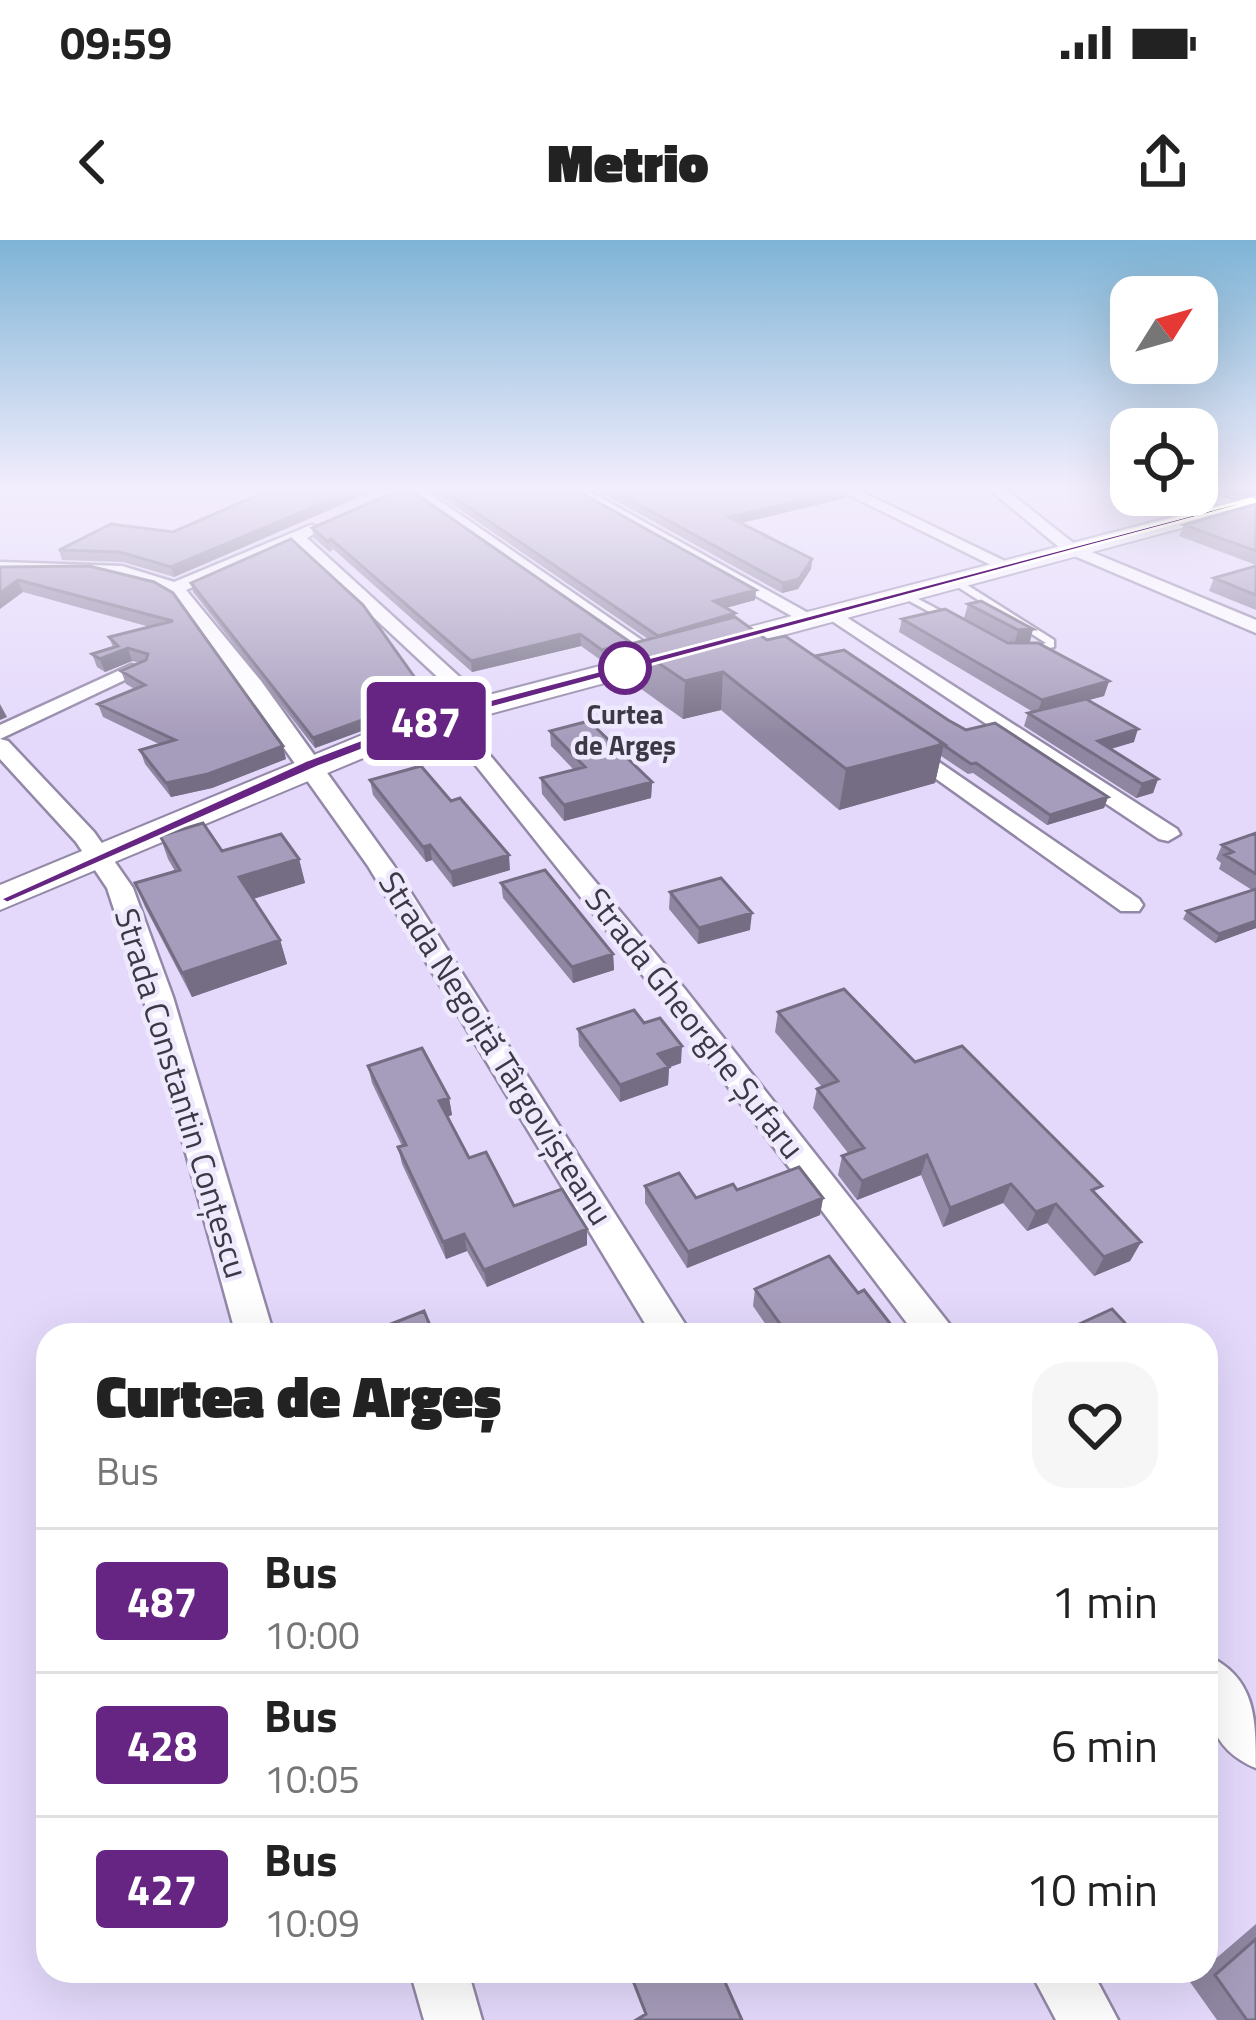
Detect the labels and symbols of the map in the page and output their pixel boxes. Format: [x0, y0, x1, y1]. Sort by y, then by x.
north arrow [1110, 276, 1218, 384]
marker: Curtea de Argeș [600, 643, 650, 693]
line badge: 487 [357, 682, 495, 760]
place label: Curtea de Argeș [574, 693, 676, 765]
street label: Strada Negoiță Târgovișteanu [366, 861, 626, 1235]
street label: Strada Gheorghe Șufaru [573, 877, 817, 1169]
street label: Strada Constantin Conțescu [102, 902, 262, 1284]

